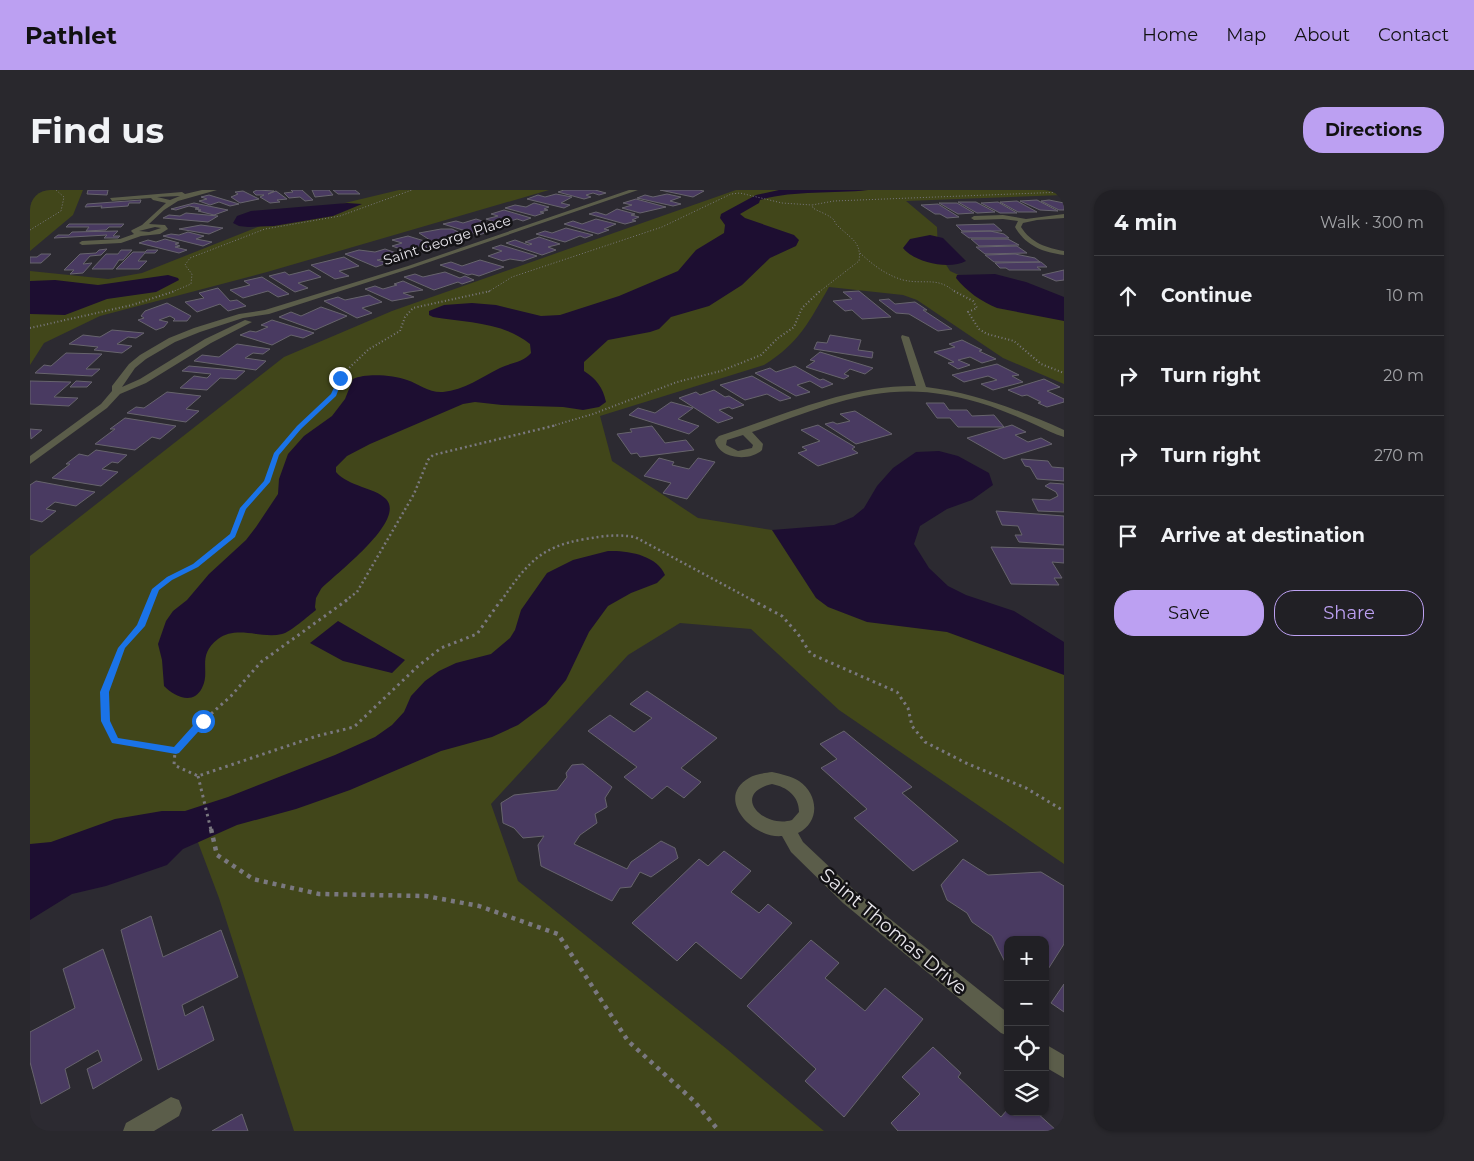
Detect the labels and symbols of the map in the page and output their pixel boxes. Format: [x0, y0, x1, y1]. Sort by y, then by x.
street label: Saint George Place [381, 211, 513, 269]
route end [329, 367, 352, 390]
route start [192, 710, 215, 733]
street label: Saint Thomas Drive [816, 863, 972, 1000]

